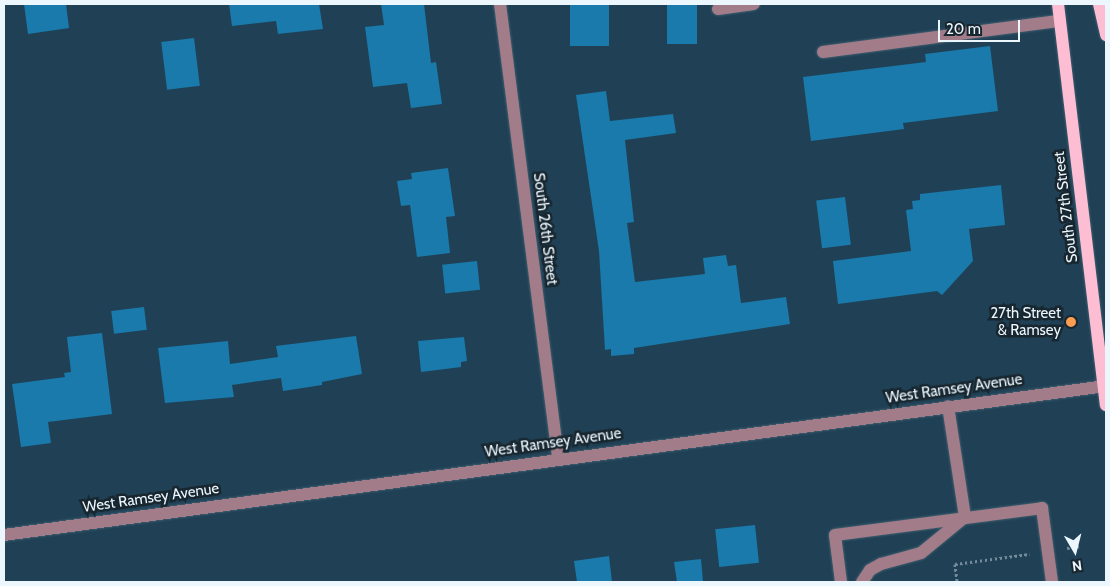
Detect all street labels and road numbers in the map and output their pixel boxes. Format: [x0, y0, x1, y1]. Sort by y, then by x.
street label: South 27th Street [1050, 150, 1082, 264]
street label: South 26th Street [529, 172, 561, 286]
street label: West Ramsey Avenue [885, 371, 1023, 407]
street label: West Ramsey Avenue [484, 425, 622, 461]
street label: West Ramsey Avenue [82, 480, 220, 516]

